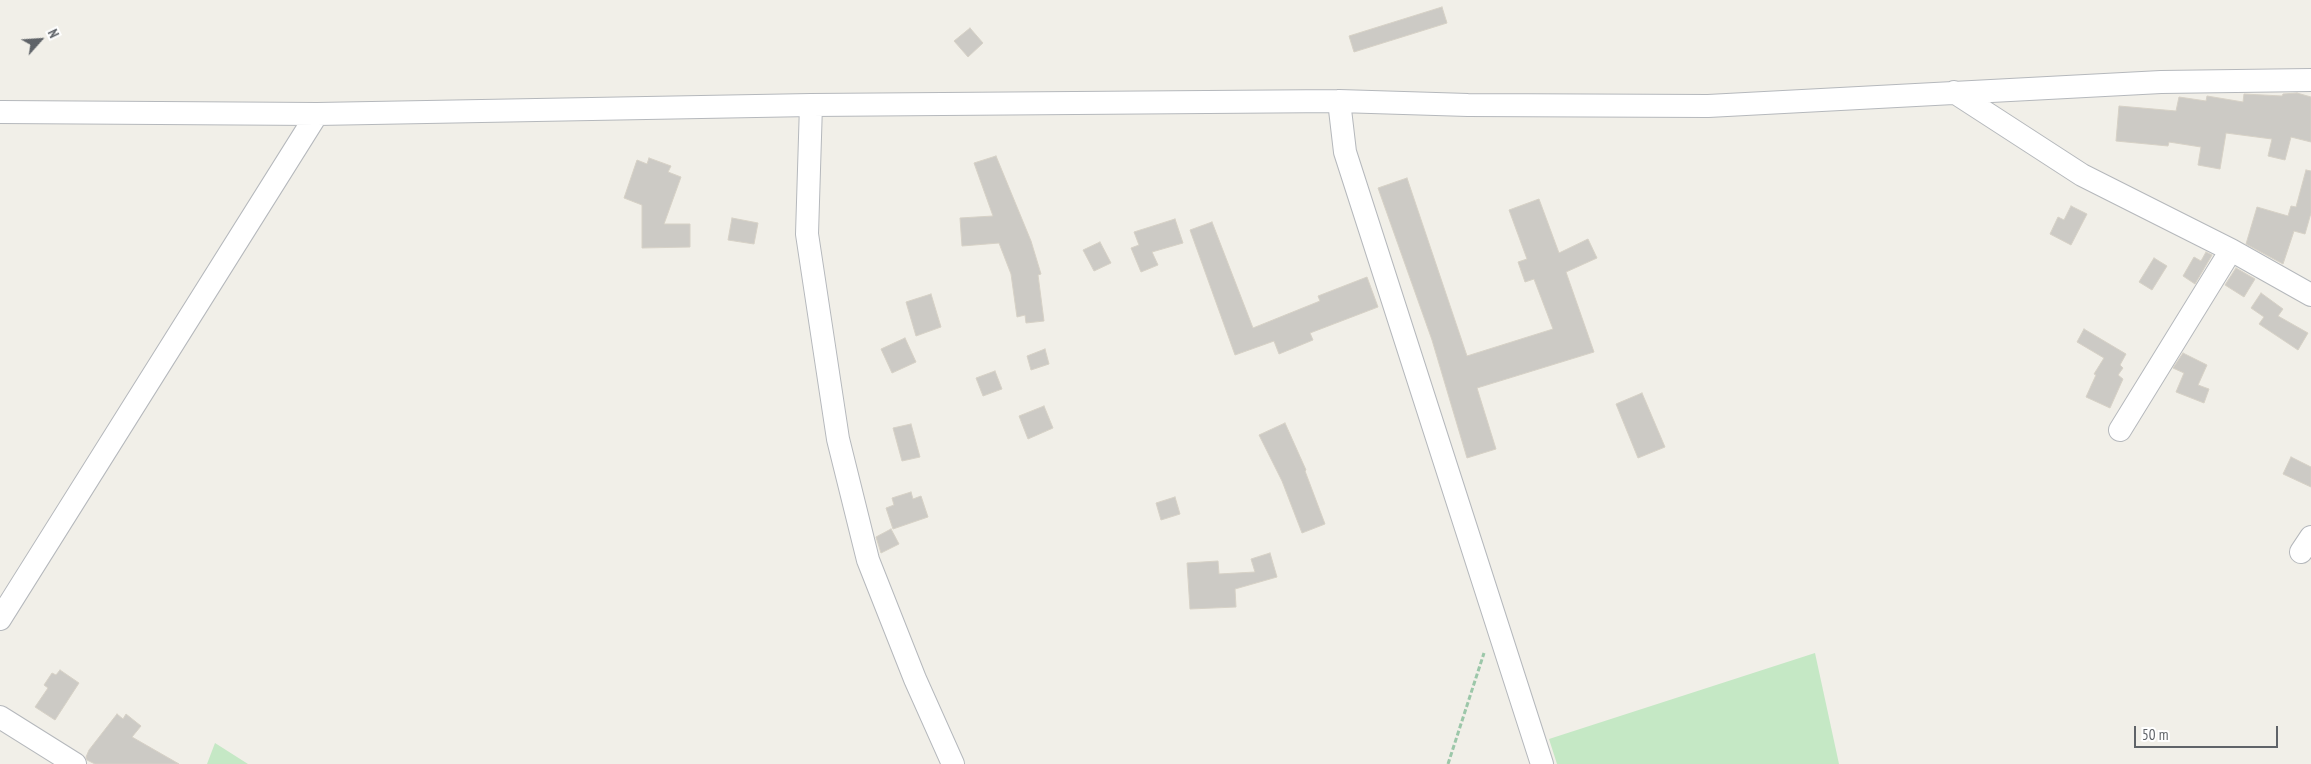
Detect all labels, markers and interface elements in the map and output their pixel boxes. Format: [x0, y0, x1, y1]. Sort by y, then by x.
north arrow [15, 15, 65, 65]
text: N [44, 26, 63, 41]
scale bar [2136, 716, 2280, 748]
text: 50 m [2142, 725, 2168, 744]

